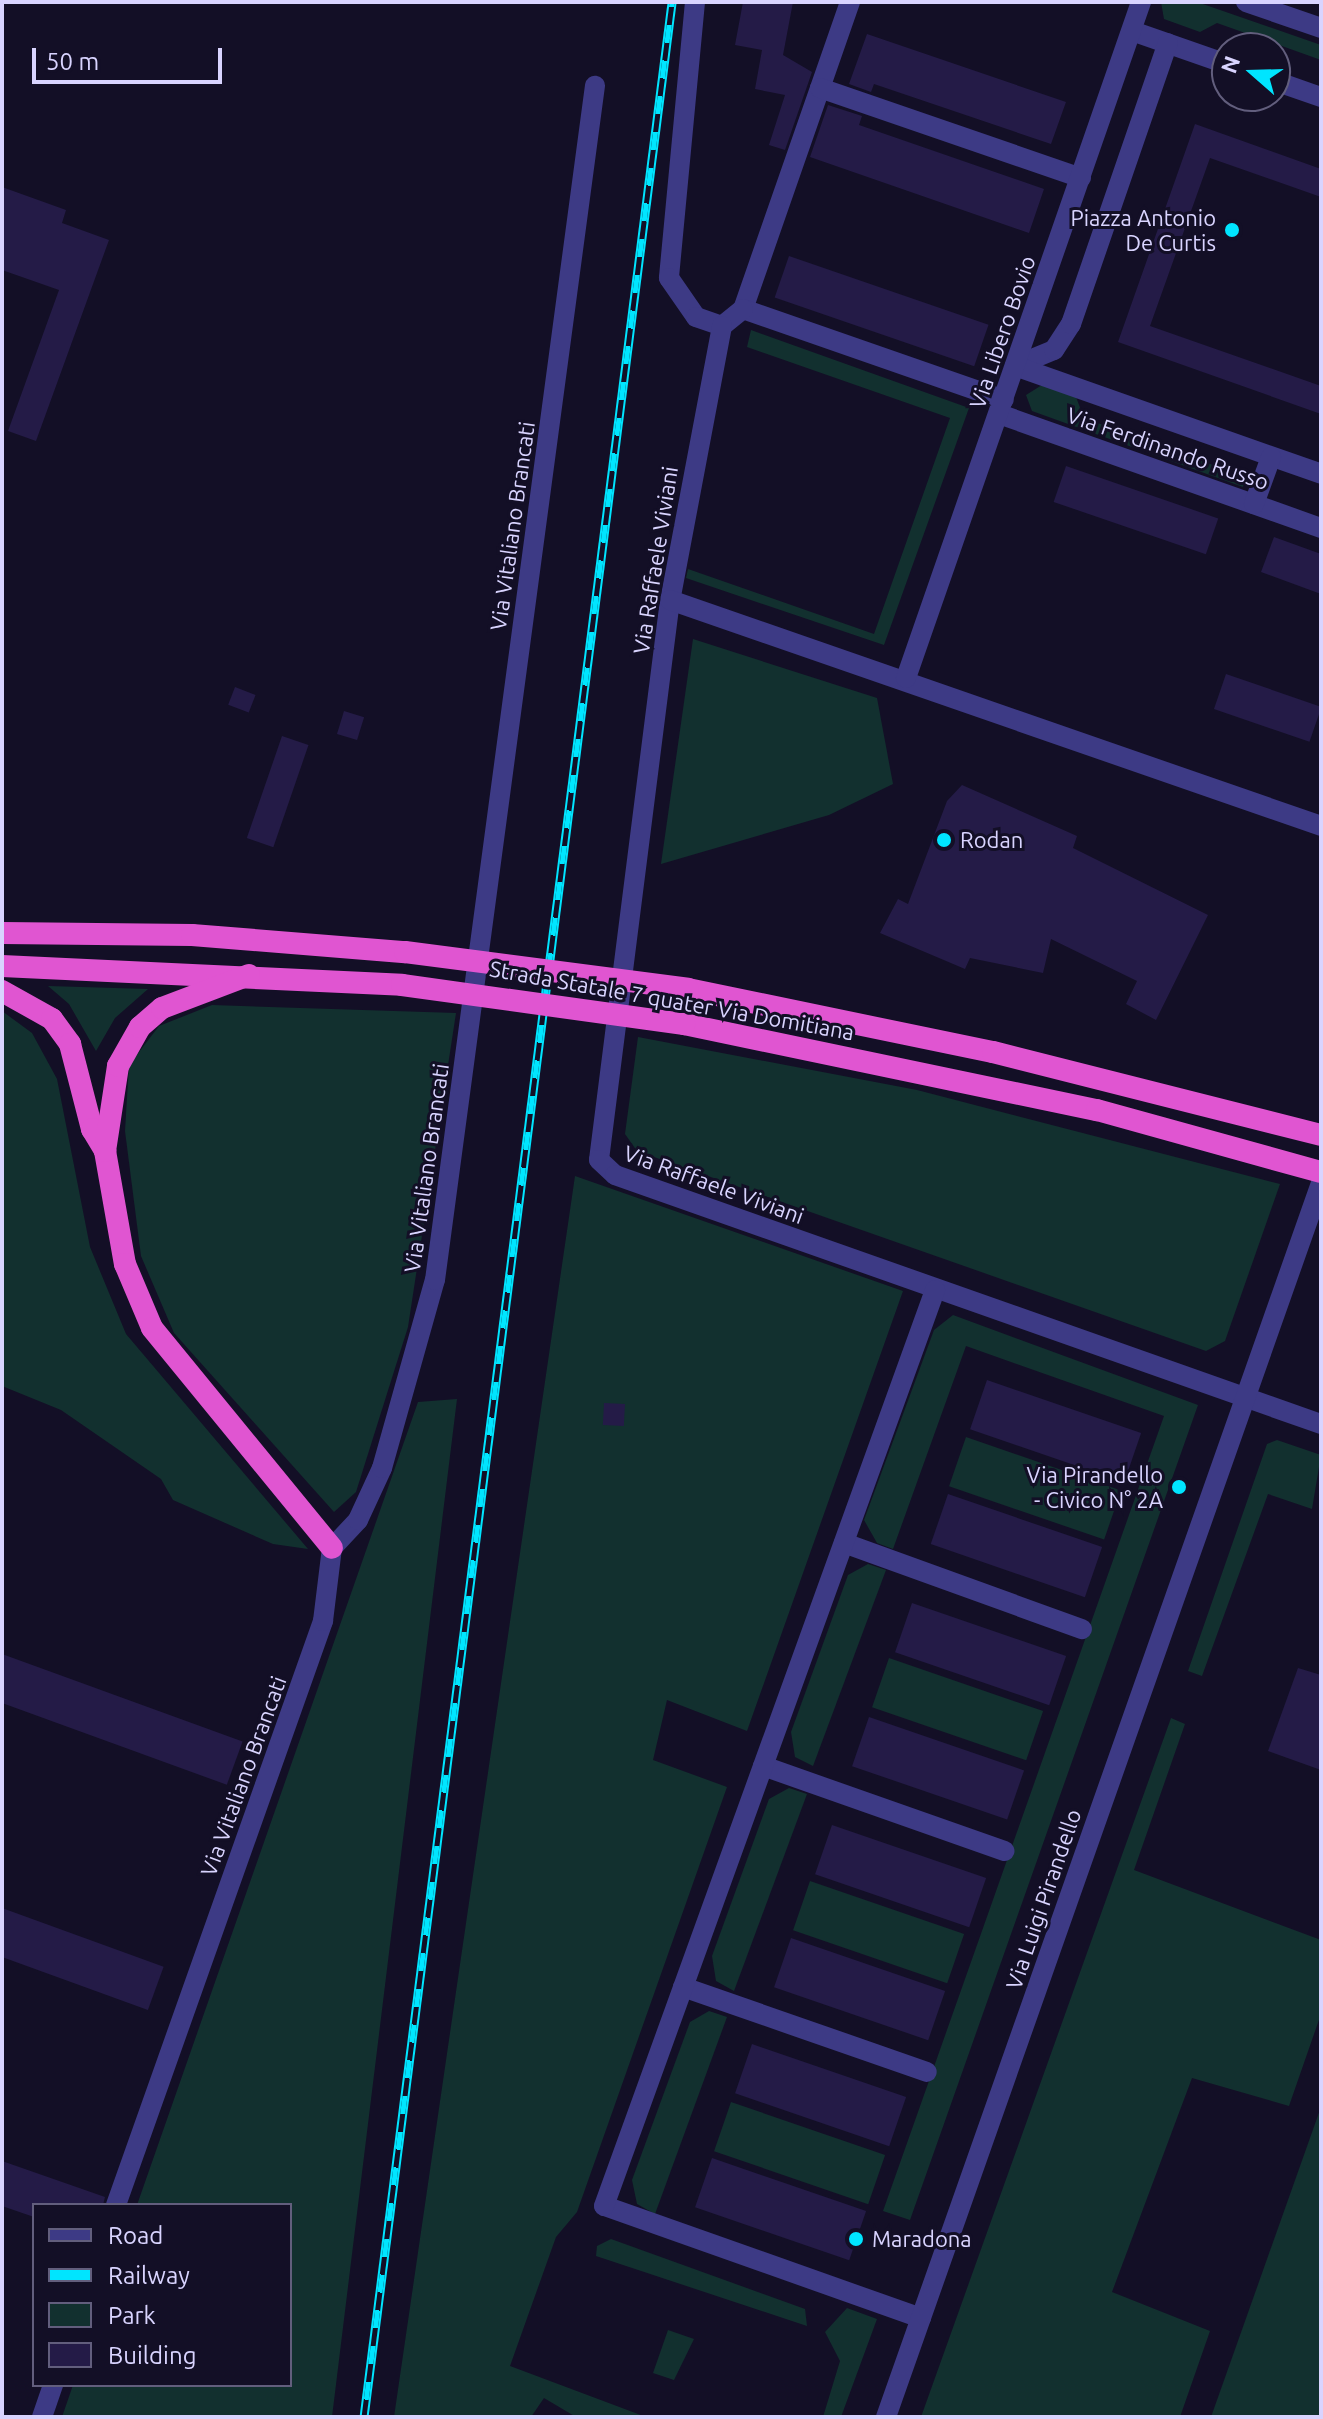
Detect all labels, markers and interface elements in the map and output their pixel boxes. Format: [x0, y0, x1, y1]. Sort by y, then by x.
scale bar [36, 32, 226, 82]
north arrow [1211, 32, 1291, 112]
text: 50 m [46, 48, 99, 75]
text: N [1215, 52, 1244, 76]
place label: Piazza Antonio De Curtis [1071, 204, 1216, 256]
marker: Piazza Antonio De Curtis [1223, 221, 1241, 239]
street label: Via Libero Bovio [963, 252, 1041, 412]
street label: Via Ferdinando Russo [1063, 401, 1273, 495]
street label: Via Vitaliano Brancati [484, 420, 540, 632]
street label: Via Raffaele Viviani [627, 464, 683, 656]
place label: Rodan [960, 827, 1023, 853]
marker: Rodan [935, 831, 953, 849]
street label: Strada Statale 7 quater Via Domitiana [488, 955, 856, 1045]
street label: Via Vitaliano Brancati [398, 1062, 454, 1274]
street label: Via Raffaele Viviani [620, 1139, 808, 1229]
place label: Via Pirandello - Civico N° 2A [1027, 1461, 1163, 1512]
marker: Via Pirandello - Civico N° 2A [1170, 1478, 1188, 1496]
street label: Via Vitaliano Brancati [195, 1672, 291, 1880]
street label: Via Luigi Pirandello [1000, 1806, 1086, 1992]
legend [32, 2203, 292, 2387]
text: Road [108, 2222, 163, 2249]
place label: Maradona [872, 2226, 972, 2252]
marker: Maradona [847, 2230, 865, 2248]
text: Railway [108, 2262, 190, 2289]
text: Park [108, 2302, 156, 2329]
text: Building [108, 2342, 196, 2369]

